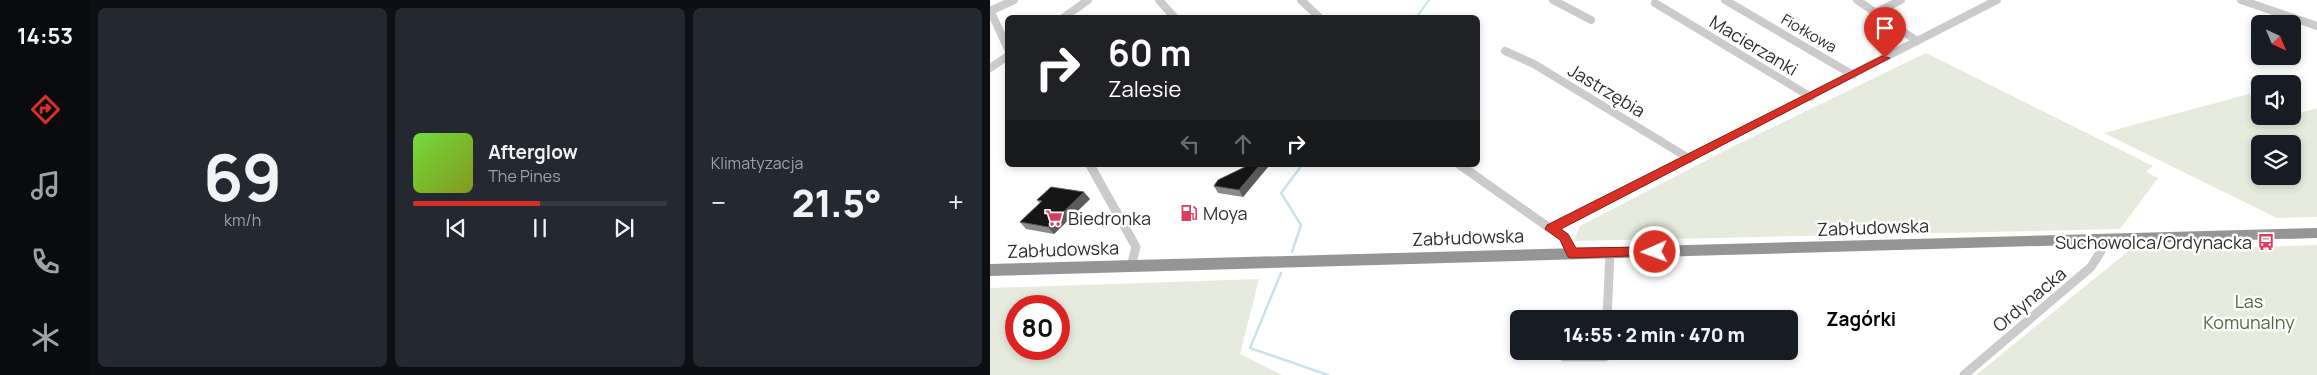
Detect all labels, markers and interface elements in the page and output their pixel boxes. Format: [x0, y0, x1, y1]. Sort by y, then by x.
pin [1864, 7, 1906, 58]
street label: Macierzanki [1705, 9, 1803, 81]
street label: Fiołkowa [1777, 9, 1841, 57]
icon: arrive [1871, 14, 1899, 42]
north arrow [2251, 15, 2301, 65]
map controls [2251, 15, 2301, 185]
text: 14:53 [17, 21, 73, 51]
text: 60 m [1108, 29, 1191, 77]
icon: right [1025, 35, 1090, 100]
street label: Jastrzębia [1564, 58, 1650, 122]
text: Zalesie [1108, 74, 1181, 104]
button: sound [2251, 75, 2301, 125]
icon: directions [28, 92, 63, 127]
icon: left [1176, 130, 1204, 158]
icon: ahead [1229, 130, 1257, 158]
icon: right [1282, 130, 1310, 158]
text: 69 [203, 132, 282, 221]
button: layers [2251, 135, 2301, 185]
text: Afterglow [488, 139, 578, 165]
text: Klimatyzacja [711, 152, 803, 174]
text: The Pines [488, 165, 561, 187]
icon: music [28, 168, 63, 203]
text: 21.5° [792, 176, 882, 228]
text: − [711, 183, 726, 221]
text: + [948, 183, 964, 221]
place label: Moya [1203, 201, 1248, 225]
fuel station icon: Moya [1179, 203, 1199, 223]
place label: Biedronka [1068, 206, 1151, 230]
supermarket icon: Biedronka [1044, 208, 1064, 228]
text: km/h [224, 209, 261, 231]
street label: Zabłudowska [1817, 213, 1929, 241]
icon: previous [442, 214, 470, 242]
icon: pause [526, 214, 554, 242]
icon: next [610, 214, 638, 242]
street label: Zabłudowska [1412, 223, 1524, 251]
position arrow [1628, 225, 1680, 277]
place label: Suchowolca/Ordynacka [2055, 230, 2252, 254]
bus stop icon: Suchowolca/Ordynacka [2256, 232, 2276, 252]
street label: Zabłudowska [1007, 235, 1119, 263]
icon: phone [28, 244, 63, 279]
street label: Ordynacka [1987, 261, 2071, 337]
park label: Las Komunalny [2203, 289, 2295, 334]
speed limit sign: 80 [1005, 295, 1070, 360]
district label: Zagórki [1826, 306, 1896, 332]
icon: climate [28, 320, 63, 355]
text: 14:55 · 2 min · 470 m [1563, 322, 1745, 348]

